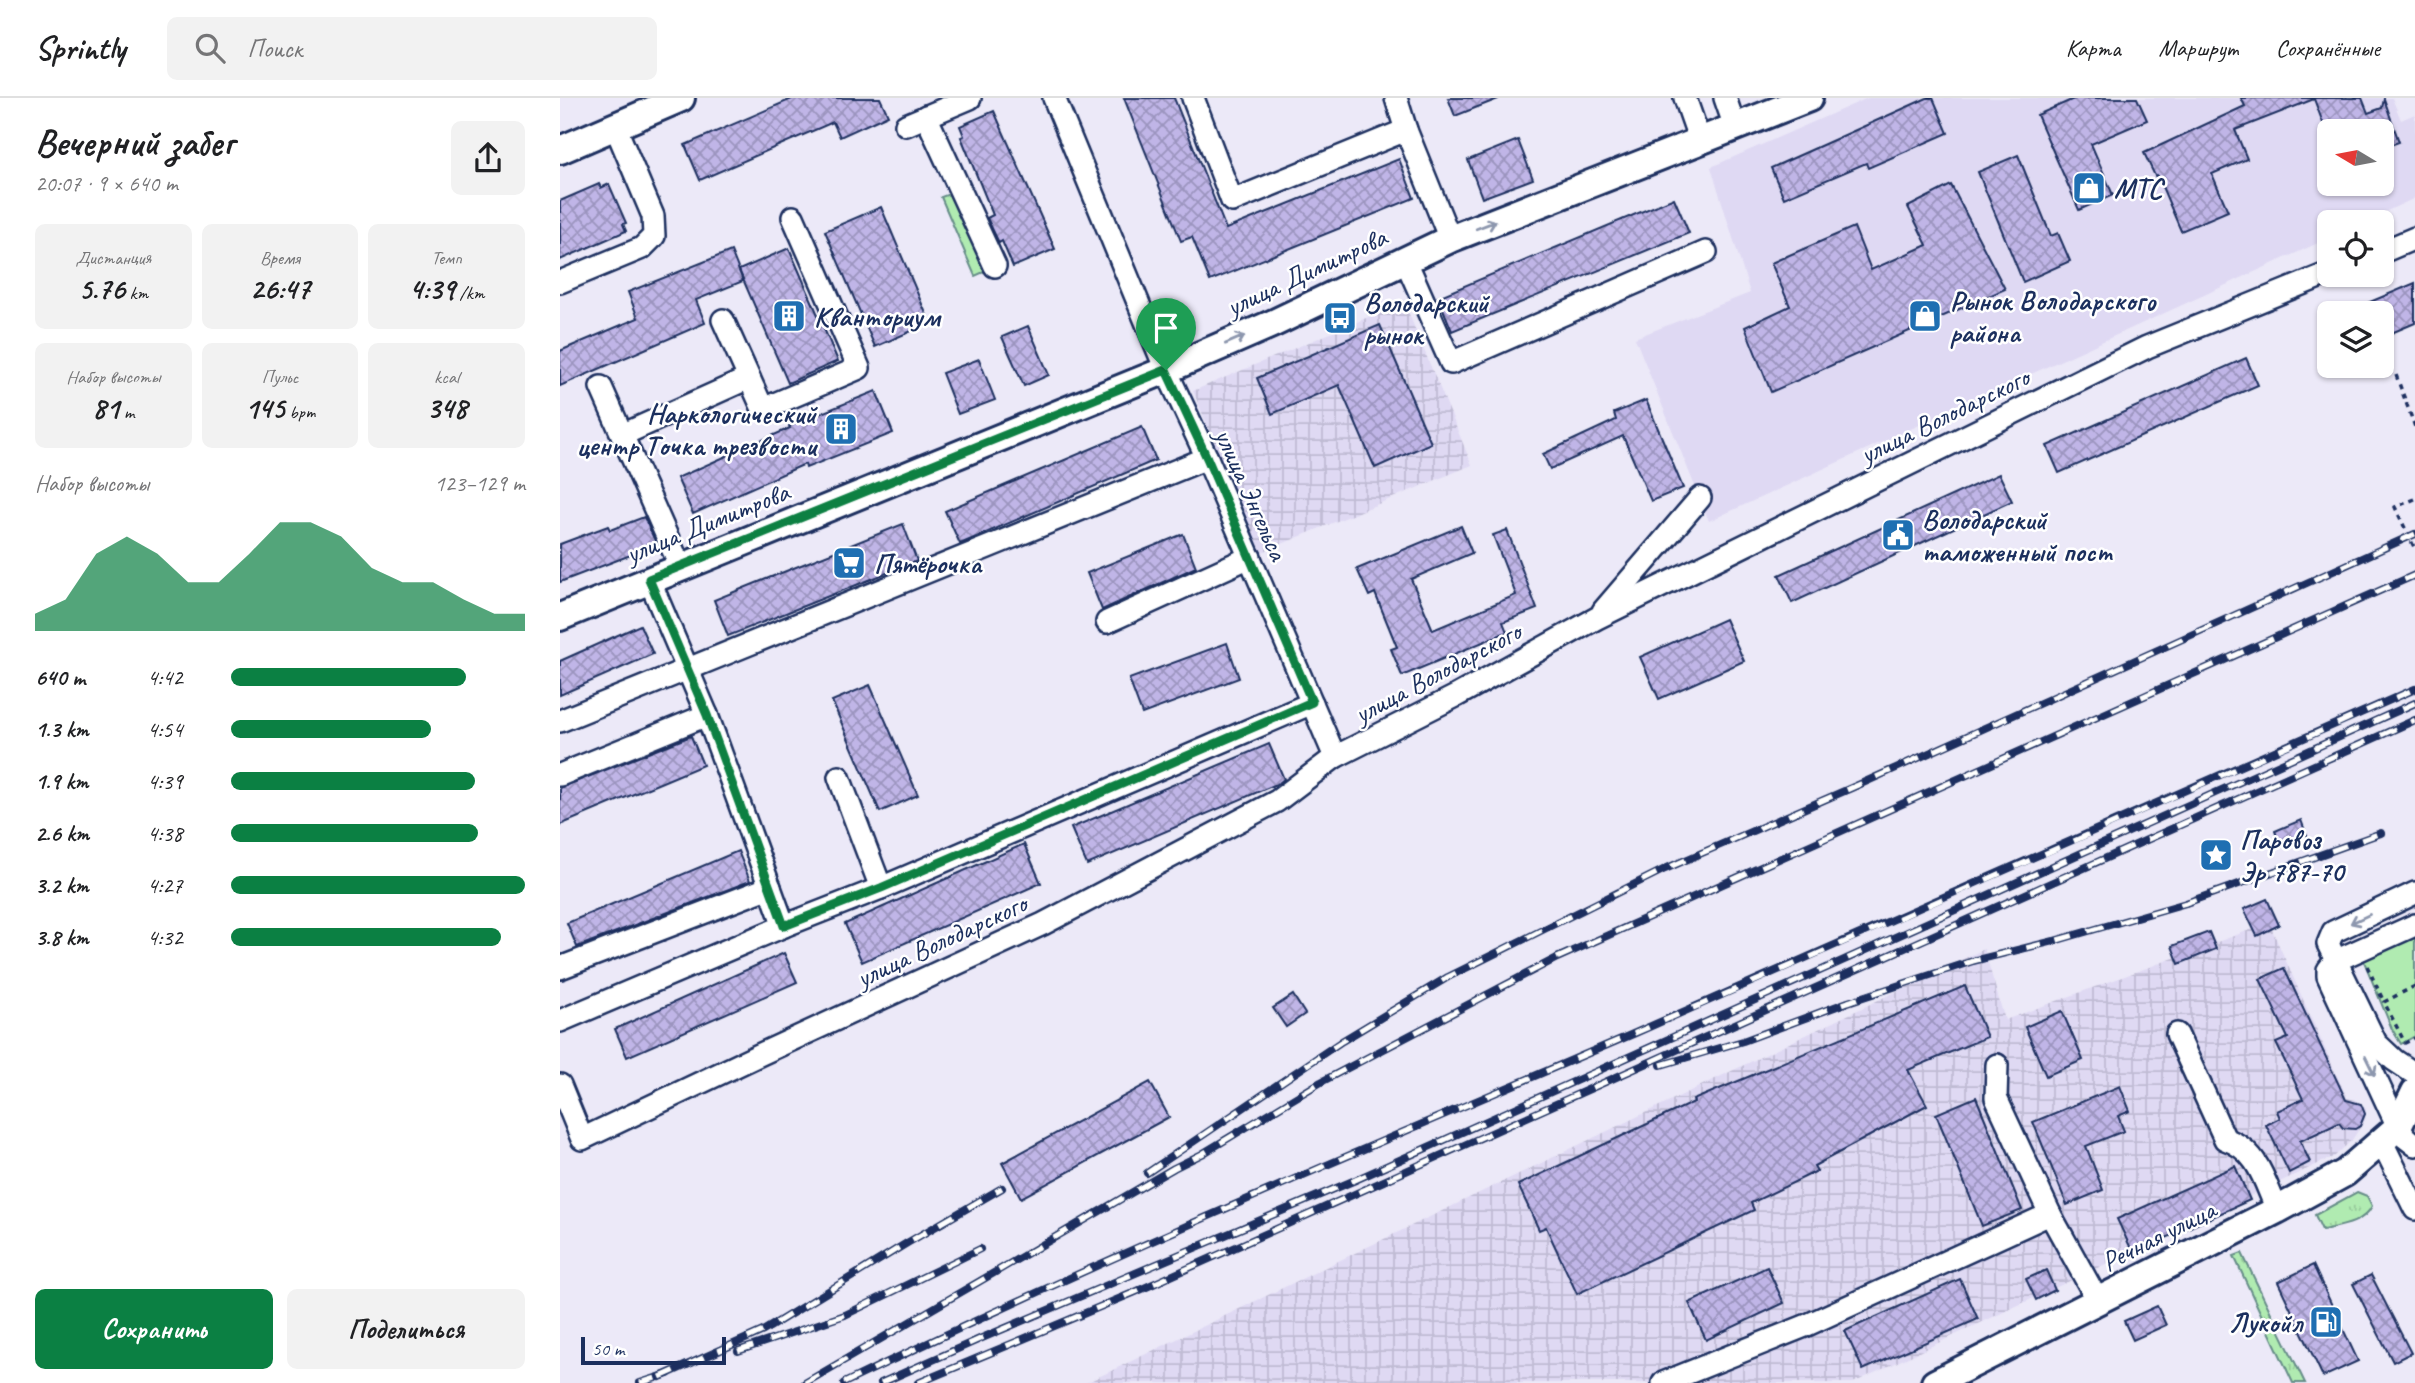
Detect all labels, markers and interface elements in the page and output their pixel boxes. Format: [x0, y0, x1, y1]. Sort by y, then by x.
search box [167, 17, 657, 80]
text: Sprintly [35, 27, 125, 69]
icon: search [191, 29, 229, 67]
text: Поиск [247, 32, 302, 65]
text: Карта [2066, 33, 2121, 63]
text: Маршрут [2159, 33, 2238, 63]
text: Сохранённые [2276, 33, 2380, 63]
text: Вечерний забег [35, 119, 234, 166]
north arrow [2317, 119, 2394, 196]
map controls [2317, 119, 2394, 378]
button: share [451, 121, 525, 195]
text: 20:07 · 9 × 640 m [35, 169, 178, 198]
shop icon: МТС [2070, 169, 2108, 207]
place label: МТС [2114, 171, 2166, 206]
button: locate [2317, 210, 2394, 287]
one-way arrow [1475, 217, 1497, 230]
street label: улица Димитрова [1219, 218, 1394, 325]
text: Дистанция [75, 246, 151, 270]
text: Время [260, 246, 300, 270]
text: Темп [431, 246, 462, 270]
text: 5.76 [79, 270, 125, 308]
text: 26:47 [250, 270, 310, 308]
text: 4:39 [409, 270, 455, 308]
text: km [125, 281, 148, 305]
text: /km [455, 281, 484, 305]
place label: Рынок Володарского района [1950, 283, 2157, 350]
place label: Володарский рынок [1364, 285, 1491, 352]
building icon: Кванториум [770, 297, 808, 335]
shop icon: Рынок Володарского района [1906, 297, 1944, 335]
pin [1136, 298, 1196, 370]
place label: Кванториум [814, 299, 942, 334]
bus stop icon: Володарский рынок [1321, 299, 1359, 337]
button: layers [2317, 301, 2394, 378]
icon: arrive [1147, 309, 1185, 347]
one-way arrow [1224, 333, 1245, 346]
street label: улица Володарского [1852, 358, 2037, 472]
text: Набор высоты [66, 365, 160, 389]
text: Пульс [262, 365, 298, 389]
text: kcal [434, 365, 459, 389]
text: 81 [92, 389, 119, 427]
text: 145 [245, 389, 285, 427]
text: 348 [426, 389, 467, 427]
place label: Наркологический центр Точка трезвости [577, 396, 818, 463]
text: m [119, 400, 134, 424]
text: bpm [285, 400, 315, 424]
building icon: Наркологический центр Точка трезвости [822, 410, 860, 448]
street label: улица Энгельса [1206, 421, 1297, 567]
text: Набор высоты [35, 469, 149, 498]
text: 123–129 m [434, 469, 525, 498]
street label: улица Димитрова [619, 473, 796, 572]
place label: Володарский таможенный пост [1922, 502, 2113, 569]
public building icon: Володарский таможенный пост [1879, 516, 1917, 554]
supermarket icon: Пятёрочка [830, 544, 868, 582]
place label: Пятёрочка [874, 546, 983, 581]
street label: улица Володарского [1346, 612, 1529, 732]
text: 640 m [35, 663, 85, 692]
text: 4:42 [147, 663, 183, 692]
text: 1.3 km [35, 715, 89, 744]
text: 4:54 [147, 715, 183, 744]
text: 1.9 km [35, 767, 88, 796]
text: 4:39 [147, 767, 183, 796]
text: 2.6 km [35, 819, 89, 848]
text: 4:38 [147, 819, 183, 848]
place label: Паровоз Эр 787-70 [2240, 822, 2347, 889]
place icon: Паровоз Эр 787-70 [2197, 836, 2235, 874]
text: 3.2 km [35, 871, 89, 900]
text: 4:27 [147, 871, 183, 900]
street label: улица Володарского [849, 884, 1035, 996]
one-way arrow [2350, 913, 2371, 927]
text: 3.8 km [35, 923, 89, 952]
text: 4:32 [147, 923, 183, 952]
one-way arrow [2364, 1055, 2378, 1076]
street label: Речная улица [2095, 1191, 2223, 1279]
button: Сохранить [35, 1289, 273, 1369]
button: Поделиться [287, 1289, 525, 1369]
fuel station icon: Лукойл [2307, 1303, 2345, 1341]
place label: Лукойл [2229, 1305, 2304, 1340]
scale bar [581, 1334, 726, 1366]
text: 50 m [592, 1337, 624, 1361]

